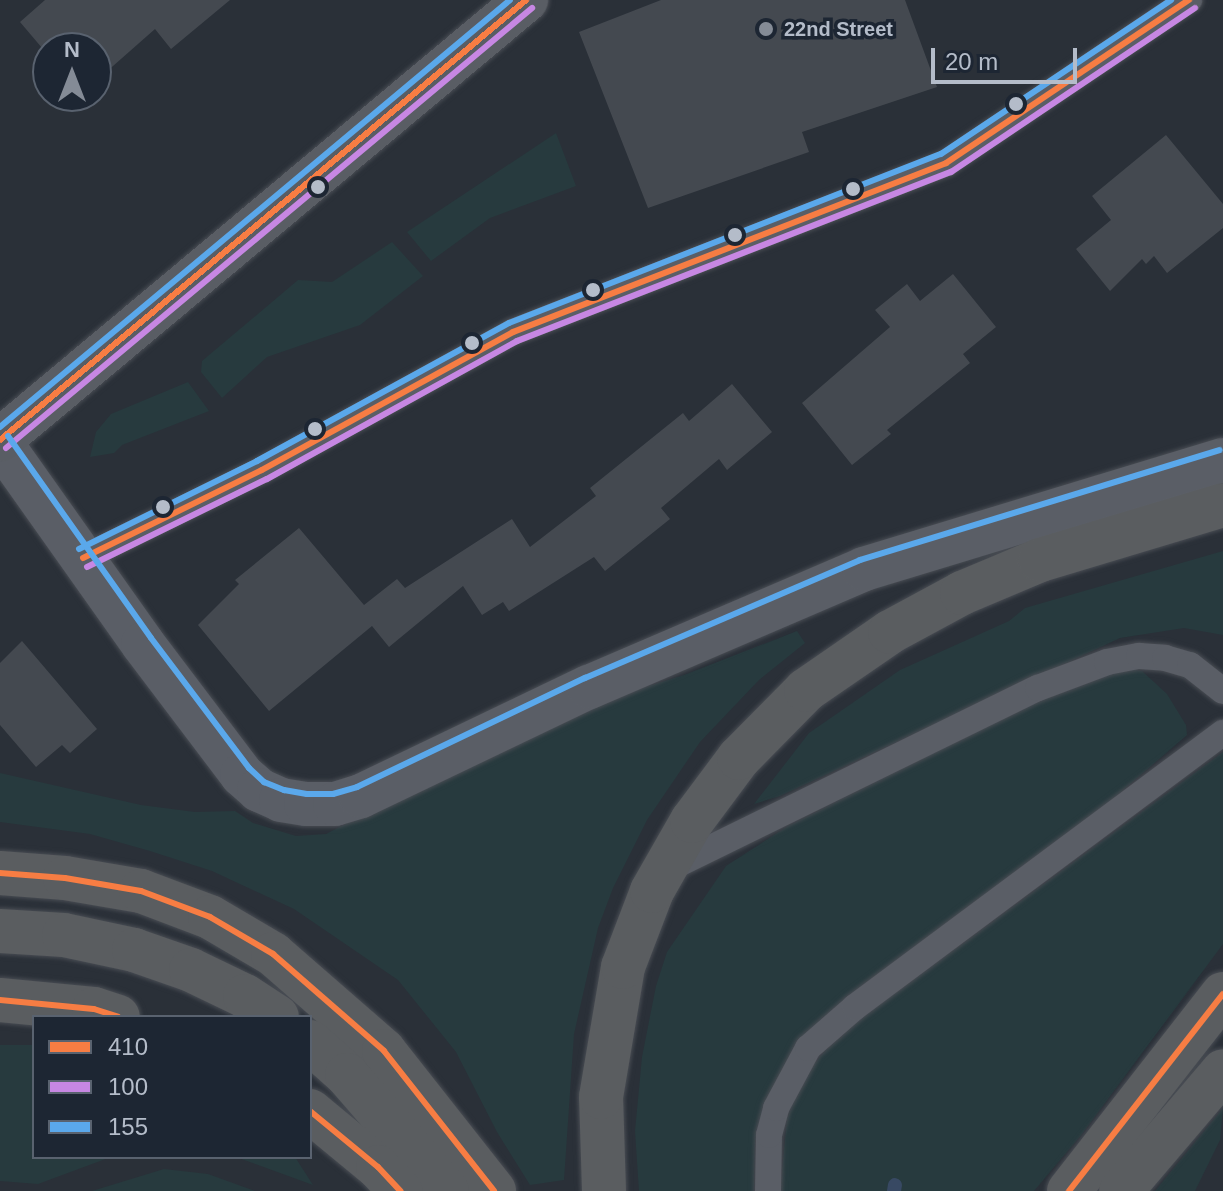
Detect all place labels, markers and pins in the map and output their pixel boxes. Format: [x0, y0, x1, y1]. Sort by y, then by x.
place label: 22nd Street [784, 17, 893, 41]
marker: 22nd Street [755, 18, 777, 40]
unlabelled marker [1008, 96, 1024, 112]
unlabelled marker [310, 179, 326, 195]
unlabelled marker [845, 181, 861, 197]
unlabelled marker [727, 227, 743, 243]
unlabelled marker [585, 282, 601, 298]
unlabelled marker [464, 335, 480, 351]
unlabelled marker [307, 421, 323, 437]
unlabelled marker [155, 499, 171, 515]

